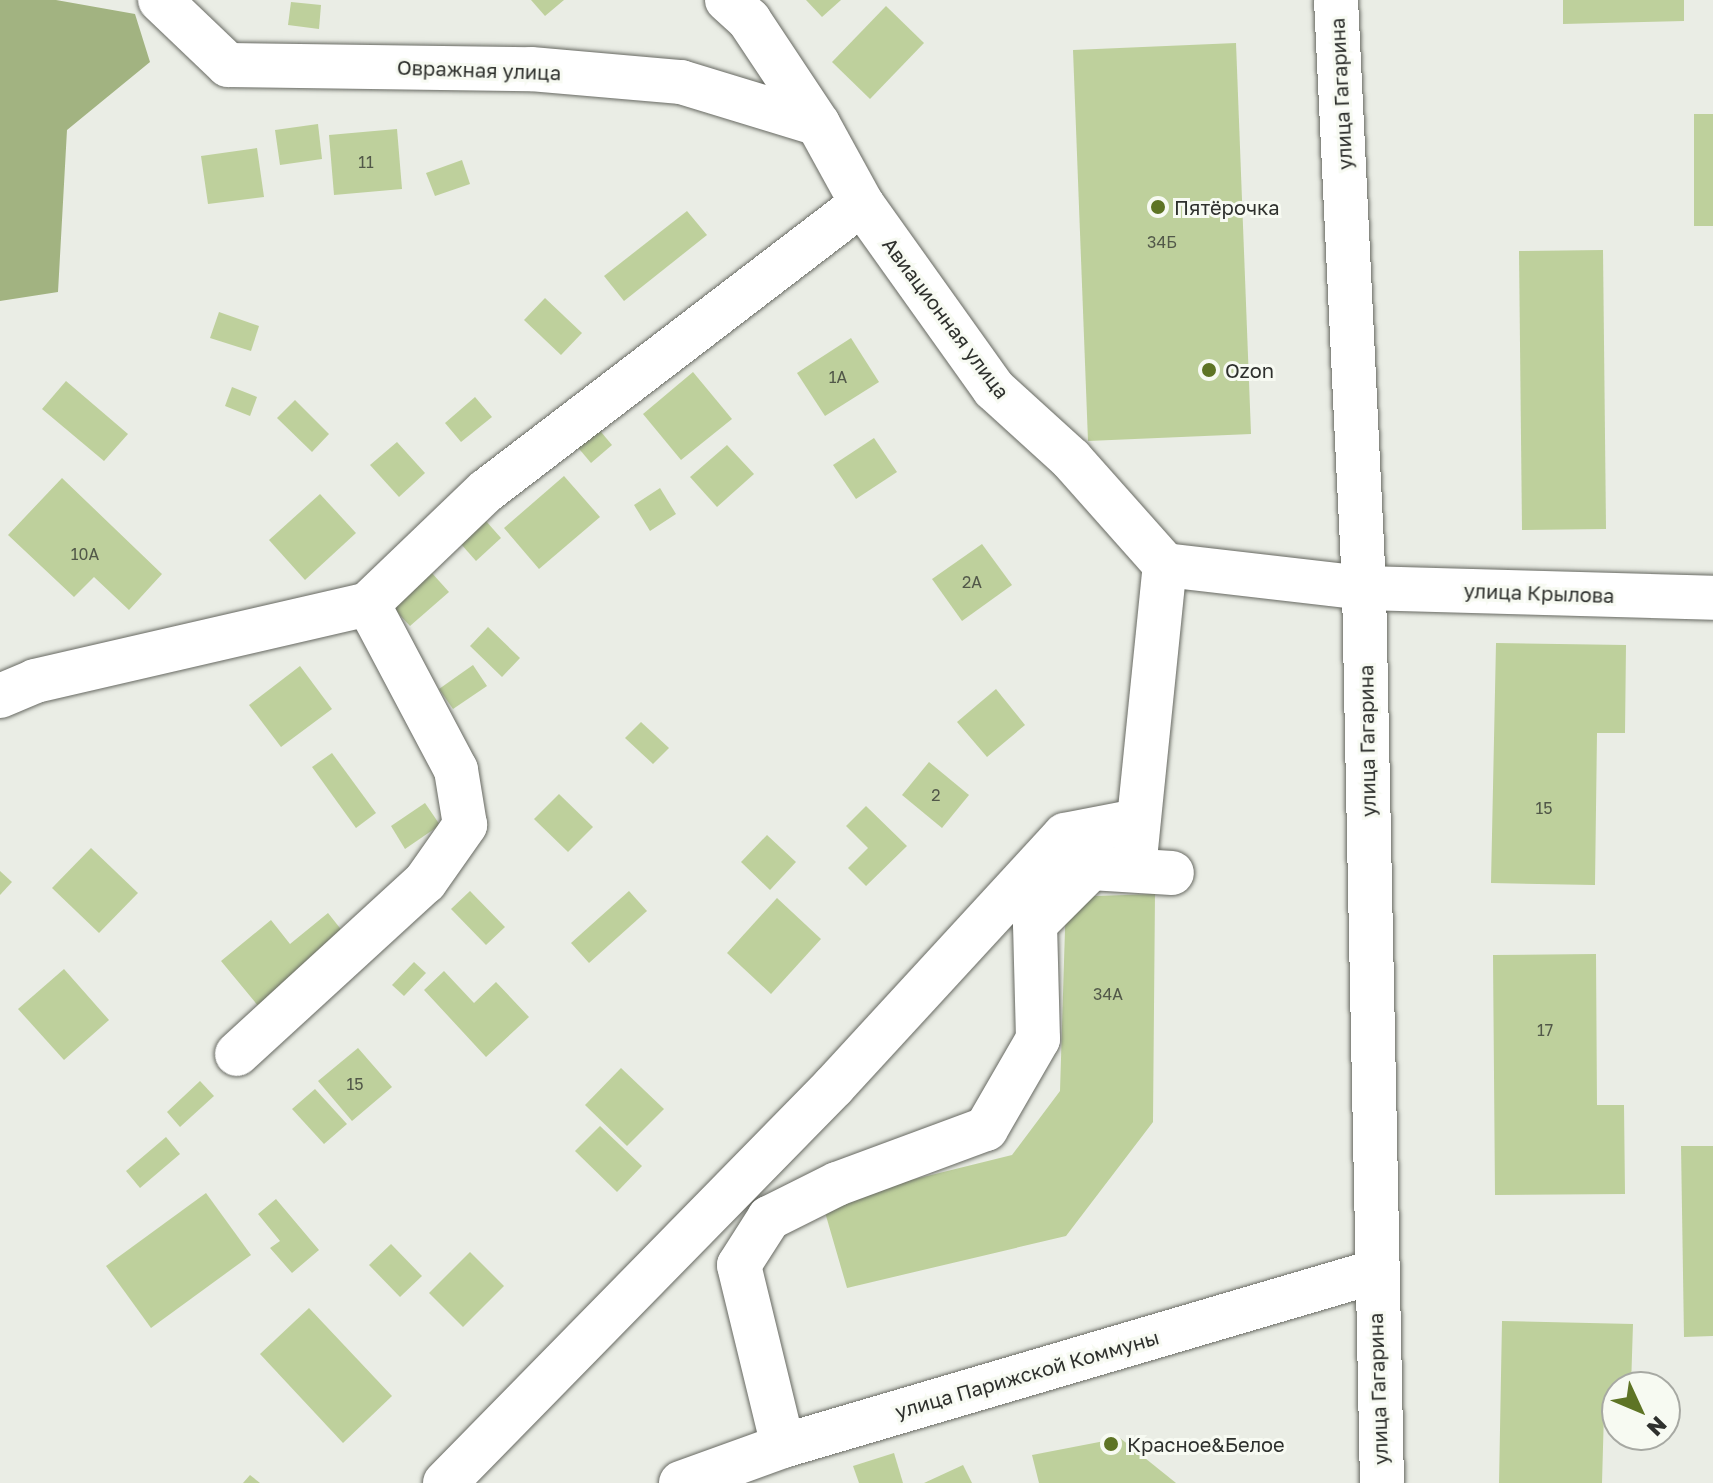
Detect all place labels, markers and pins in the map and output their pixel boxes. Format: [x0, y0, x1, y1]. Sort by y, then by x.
place label: Пятёрочка [1174, 195, 1280, 219]
marker: Пятёрочка [1149, 198, 1167, 216]
place label: Ozon [1225, 358, 1274, 382]
marker: Ozon [1200, 361, 1218, 379]
place label: Красное&Белое [1127, 1432, 1285, 1456]
marker: Красное&Белое [1102, 1435, 1120, 1453]

